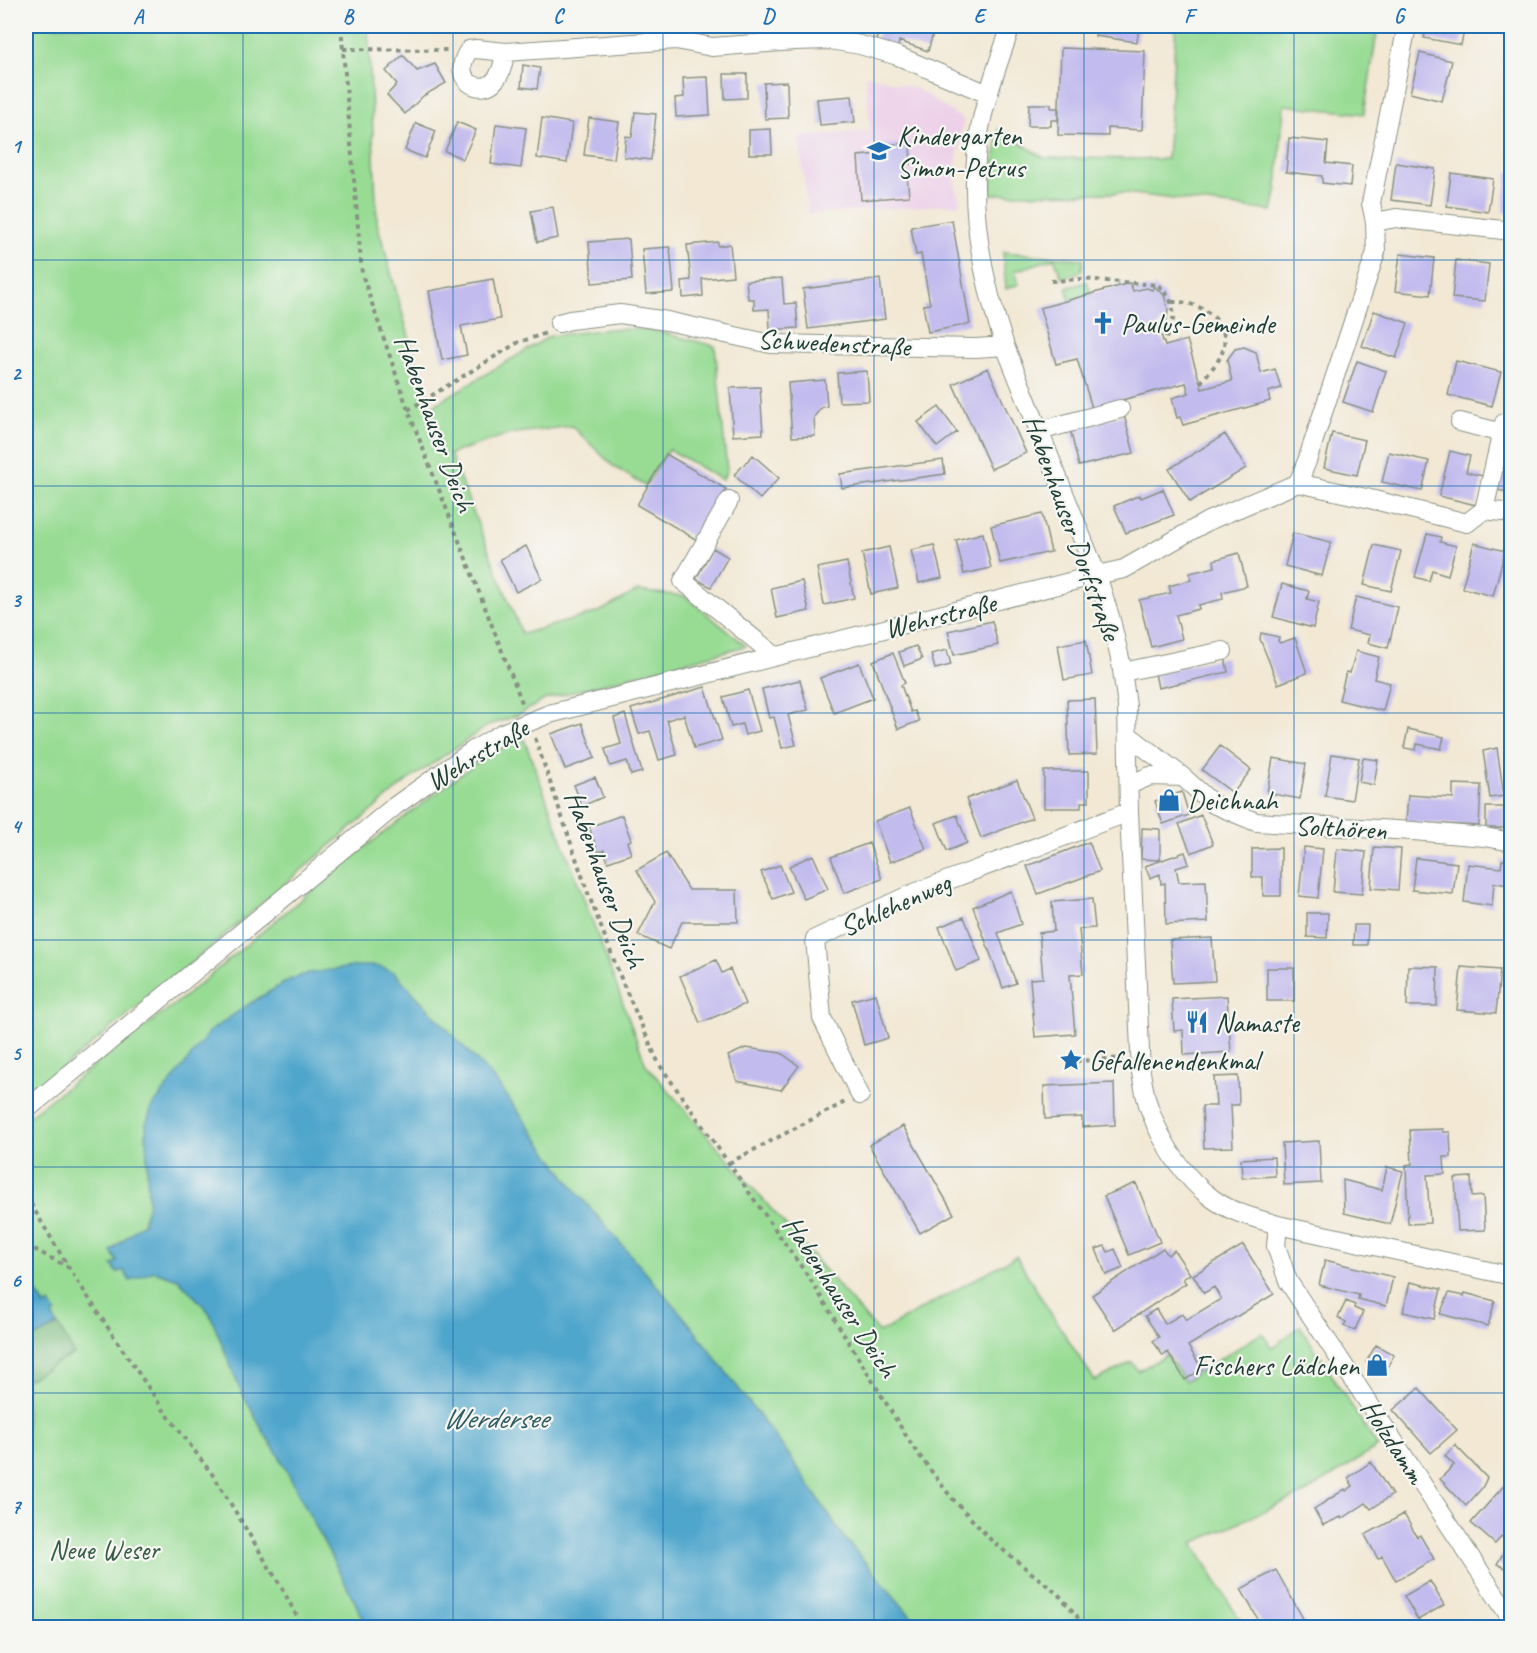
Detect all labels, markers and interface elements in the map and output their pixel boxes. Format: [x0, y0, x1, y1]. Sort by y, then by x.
text: A [133, 4, 145, 29]
text: B [343, 4, 355, 29]
text: C [553, 4, 565, 29]
text: D [762, 4, 776, 29]
text: E [974, 4, 988, 29]
text: F [1184, 4, 1198, 29]
text: G [1394, 4, 1407, 29]
place label: Kindergarten Simon-Petrus [897, 118, 1027, 185]
text: 1 [12, 134, 23, 159]
school or university icon: Kindergarten Simon-Petrus [866, 138, 892, 164]
place label: Paulus-Gemeinde [1121, 306, 1277, 341]
church icon: Paulus-Gemeinde [1090, 310, 1116, 336]
street label: Schwedenstraße [757, 321, 913, 364]
street label: Habenhauser Deich [387, 330, 484, 518]
text: 2 [12, 361, 23, 386]
street label: Habenhauser Dorfstraße [1015, 410, 1130, 647]
street label: Wehrstraße [881, 584, 1001, 646]
text: 3 [12, 588, 23, 613]
street label: Wehrstraße [420, 709, 536, 799]
place label: Deichnah [1187, 783, 1280, 818]
street label: Habenhauser Deich [557, 786, 654, 974]
shop icon: Deichnah [1156, 787, 1182, 813]
street label: Solthören [1294, 808, 1388, 847]
text: 4 [12, 814, 24, 839]
street label: Schlehenweg [834, 864, 957, 944]
place label: Namaste [1215, 1005, 1301, 1040]
restaurant icon: Namaste [1184, 1009, 1210, 1035]
text: 5 [12, 1041, 23, 1066]
place label: Gefallenendenkmal [1089, 1043, 1264, 1078]
place icon: Gefallenendenkmal [1058, 1047, 1084, 1073]
street label: Habenhauser Deich [775, 1209, 907, 1385]
text: 6 [11, 1268, 22, 1293]
place label: Fischers Lädchen [1194, 1348, 1360, 1383]
shop icon: Fischers Lädchen [1364, 1352, 1390, 1378]
street label: Holzdamm [1353, 1392, 1435, 1492]
water label: Werdersee [443, 1399, 552, 1437]
text: 7 [12, 1494, 23, 1519]
park label: Neue Weser [49, 1532, 161, 1567]

